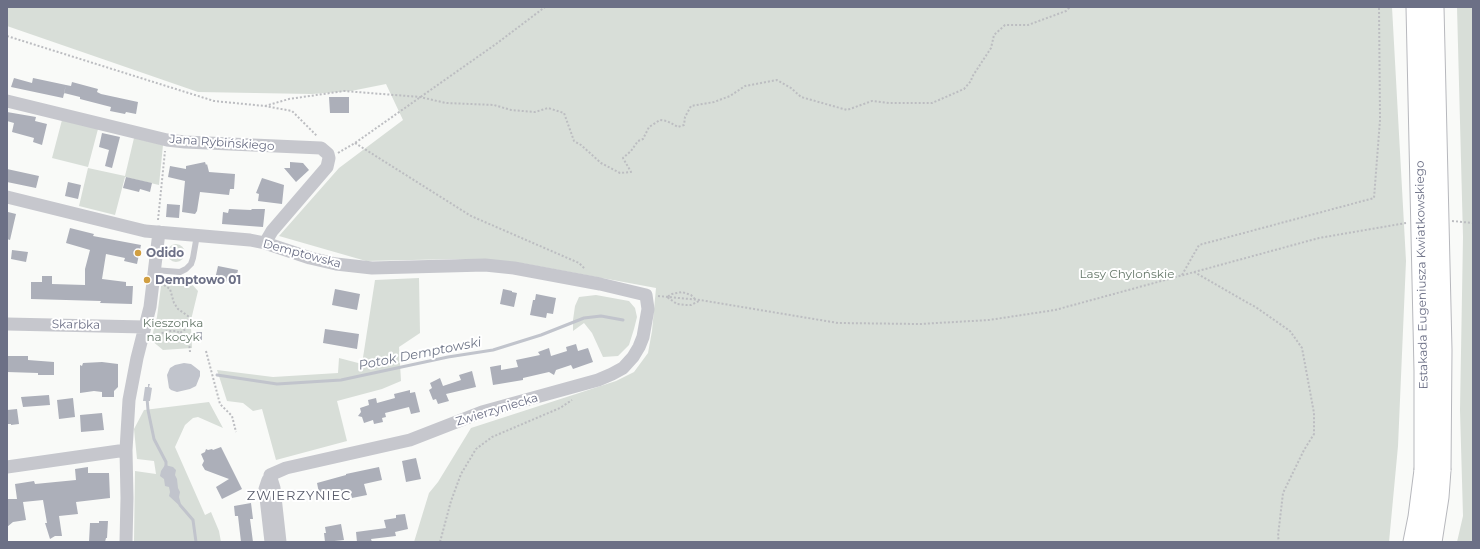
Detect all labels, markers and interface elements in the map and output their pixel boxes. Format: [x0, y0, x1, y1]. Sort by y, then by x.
street label: Jana Rybińskiego [169, 132, 275, 154]
street label: Estakada Eugeniusza Kwiatkowskiego [1413, 160, 1431, 390]
street label: Demptowska [261, 237, 343, 271]
place label: Odido [146, 246, 184, 260]
marker: Odido [133, 248, 143, 258]
park label: Lasy Chylońskie [1080, 267, 1174, 281]
place label: Demptowo 01 [155, 273, 241, 287]
marker: Demptowo 01 [142, 275, 152, 285]
park label: Kieszonka na kocyk [143, 316, 203, 344]
street label: Skarbka [52, 317, 100, 333]
water label: Potok Demptowski [357, 334, 483, 374]
street label: Zwierzyniecka [454, 391, 540, 429]
district label: ZWIERZYNIEC [247, 488, 351, 504]

